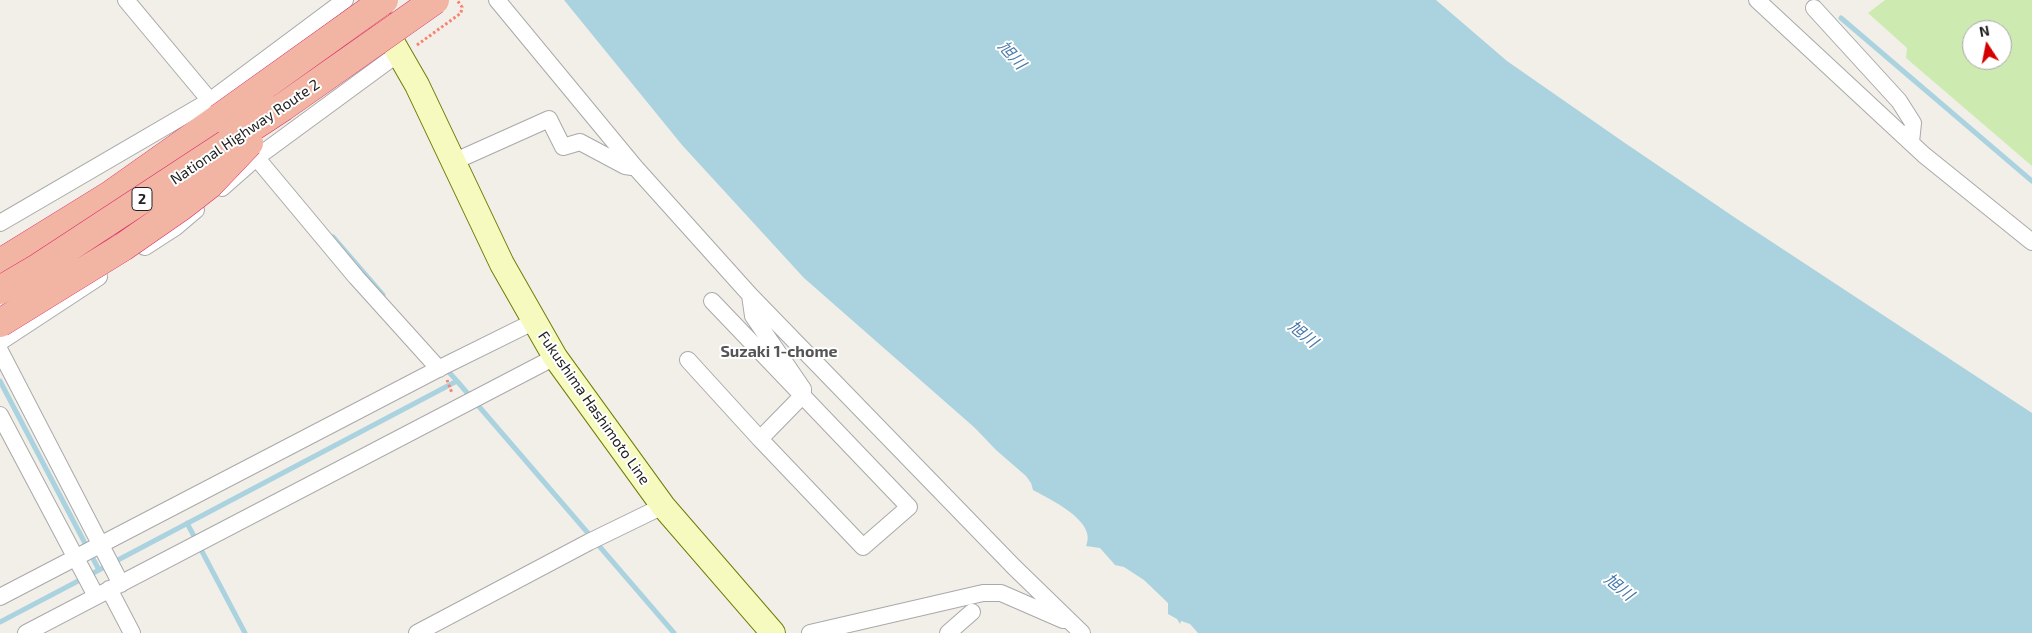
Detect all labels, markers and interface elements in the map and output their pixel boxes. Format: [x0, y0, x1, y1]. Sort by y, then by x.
north arrow [1962, 20, 2012, 70]
text: N [1978, 21, 1991, 40]
water label: 旭川 [994, 37, 1030, 73]
street label: National Highway Route 2 [167, 75, 323, 189]
road number: 2 [132, 188, 152, 210]
water label: 旭川 [1285, 316, 1321, 352]
street label: Fukushima Hashimoto Line [534, 328, 654, 488]
district label: Suzaki 1-chome [720, 342, 838, 362]
water label: 旭川 [1601, 569, 1637, 605]

